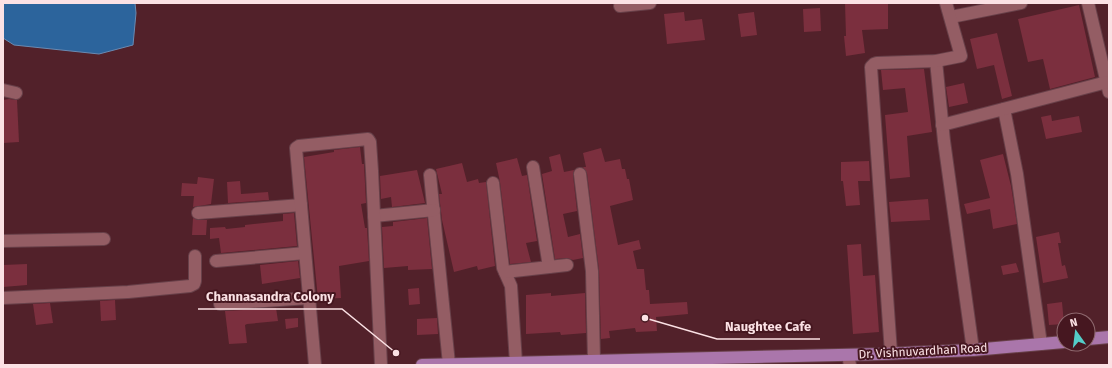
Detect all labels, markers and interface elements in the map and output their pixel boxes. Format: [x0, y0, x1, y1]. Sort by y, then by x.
callout: Channasandra Colony [198, 284, 342, 309]
text: Channasandra Colony [206, 289, 334, 304]
north arrow [1056, 312, 1096, 352]
callout: Naughtee Cafe [717, 314, 820, 339]
text: N [1069, 316, 1079, 330]
text: Naughtee Cafe [725, 319, 811, 334]
street label: Dr. Vishnuvardhan Road [858, 341, 988, 361]

